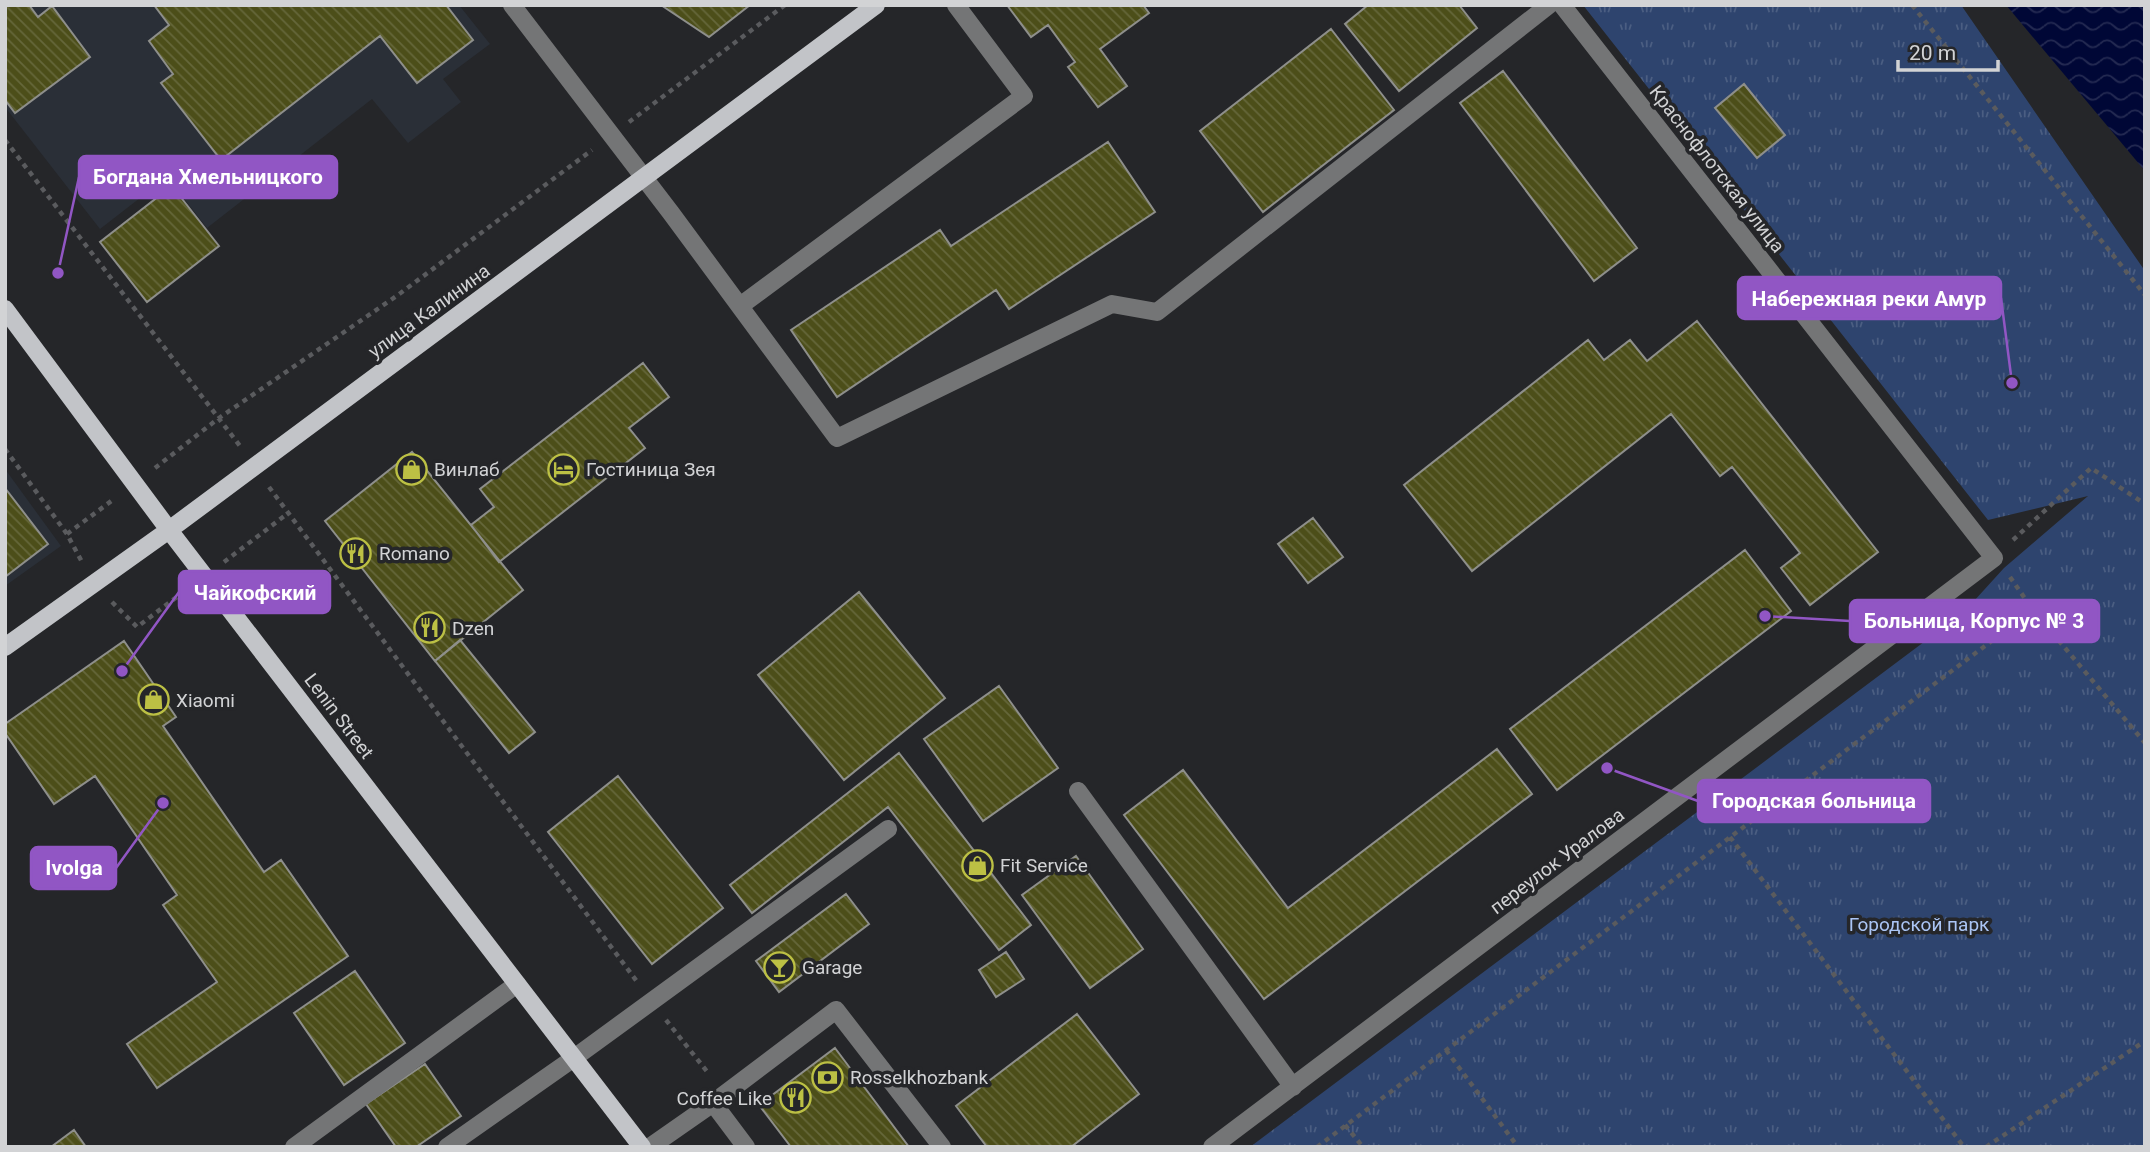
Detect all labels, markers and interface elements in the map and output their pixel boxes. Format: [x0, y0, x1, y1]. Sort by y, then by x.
scale bar [1898, 28, 1998, 72]
text: 20 m [1909, 41, 1956, 65]
street label: Краснофлотская улица [1644, 81, 1790, 257]
callout: Богдана Хмельницкого [79, 156, 337, 198]
text: Богдана Хмельницкого [93, 165, 323, 189]
street label: улица Калинина [364, 259, 494, 363]
callout: Набережная реки Амур [1738, 277, 2001, 319]
text: Набережная реки Амур [1752, 287, 1987, 311]
shop icon: Винлаб [394, 452, 428, 486]
hotel icon: Гостиница Зея [546, 452, 580, 486]
place label: Винлаб [434, 458, 500, 481]
place label: Гостиница Зея [586, 458, 716, 481]
restaurant icon: Romano [339, 536, 373, 570]
place label: Romano [379, 542, 450, 565]
callout: Чайкофский [179, 571, 330, 613]
text: Чайкофский [194, 581, 316, 605]
callout: Больница, Корпус № 3 [1850, 600, 2099, 642]
text: Больница, Корпус № 3 [1864, 609, 2084, 633]
restaurant icon: Dzen [412, 611, 446, 645]
place label: Dzen [452, 617, 494, 640]
street label: Lenin Street [299, 669, 379, 763]
shop icon: Xiaomi [136, 683, 170, 717]
place label: Xiaomi [176, 689, 235, 712]
callout: Городская больница [1698, 780, 1930, 822]
text: Городская больница [1712, 789, 1916, 813]
street label: переулок Уралова [1485, 803, 1629, 919]
callout: Ivolga [31, 847, 116, 889]
shop icon: Fit Service [960, 848, 994, 882]
place label: Fit Service [1000, 854, 1088, 877]
text: Ivolga [45, 856, 103, 880]
park label: Городской парк [1849, 913, 1990, 936]
bar icon: Garage [762, 950, 796, 984]
place label: Garage [802, 956, 862, 979]
bank icon: Rosselkhozbank [810, 1060, 844, 1094]
place label: Rosselkhozbank [850, 1066, 989, 1089]
restaurant icon: Coffee Like [778, 1081, 812, 1115]
place label: Coffee Like [677, 1087, 772, 1110]

